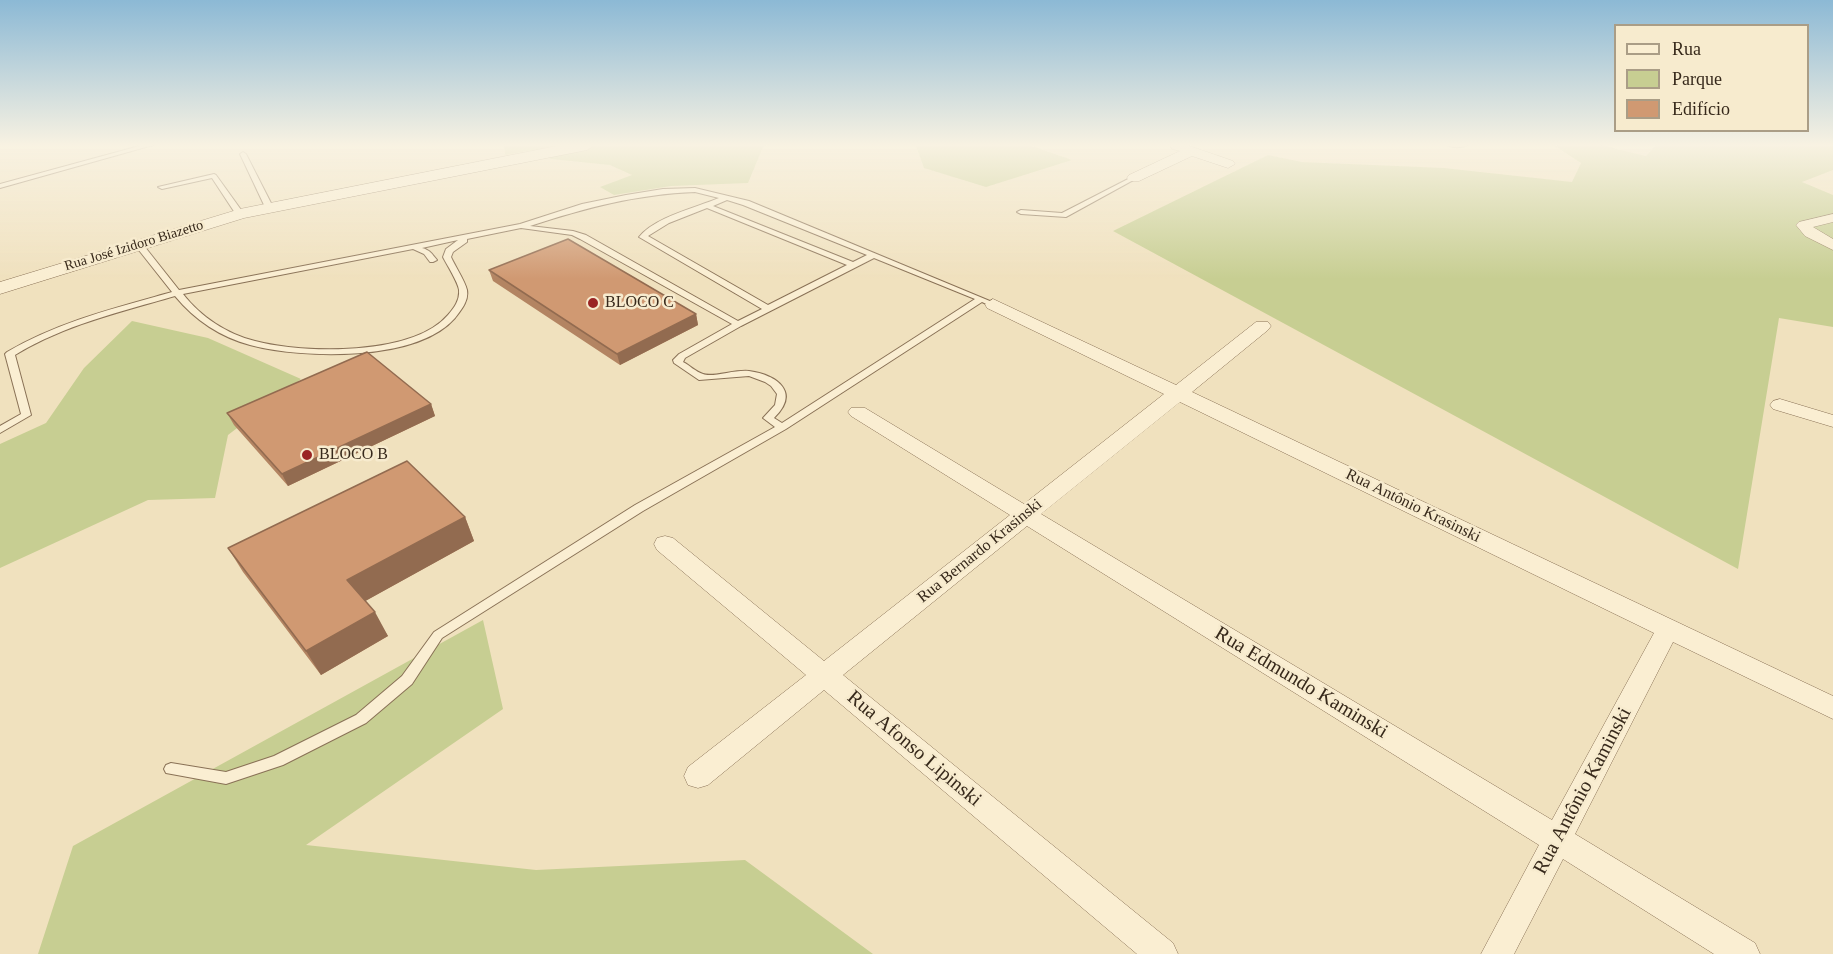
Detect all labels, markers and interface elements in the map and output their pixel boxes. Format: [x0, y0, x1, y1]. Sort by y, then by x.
legend [1614, 24, 1809, 132]
text: Rua [1672, 39, 1701, 59]
text: Parque [1672, 69, 1722, 89]
text: Edifício [1672, 99, 1730, 119]
street label: Rua José Izidoro Biazetto [63, 217, 205, 275]
place label: BLOCO C [605, 293, 674, 313]
marker: BLOCO C [586, 296, 600, 310]
place label: BLOCO B [319, 445, 388, 465]
marker: BLOCO B [300, 448, 314, 462]
street label: Rua Antônio Krasinski [1342, 465, 1484, 547]
street label: Rua Bernardo Krasinski [914, 495, 1046, 607]
street label: Rua Edmundo Kaminski [1210, 622, 1392, 744]
street label: Rua Afonso Lipinski [842, 686, 986, 812]
street label: Rua Antônio Kaminski [1529, 703, 1637, 879]

